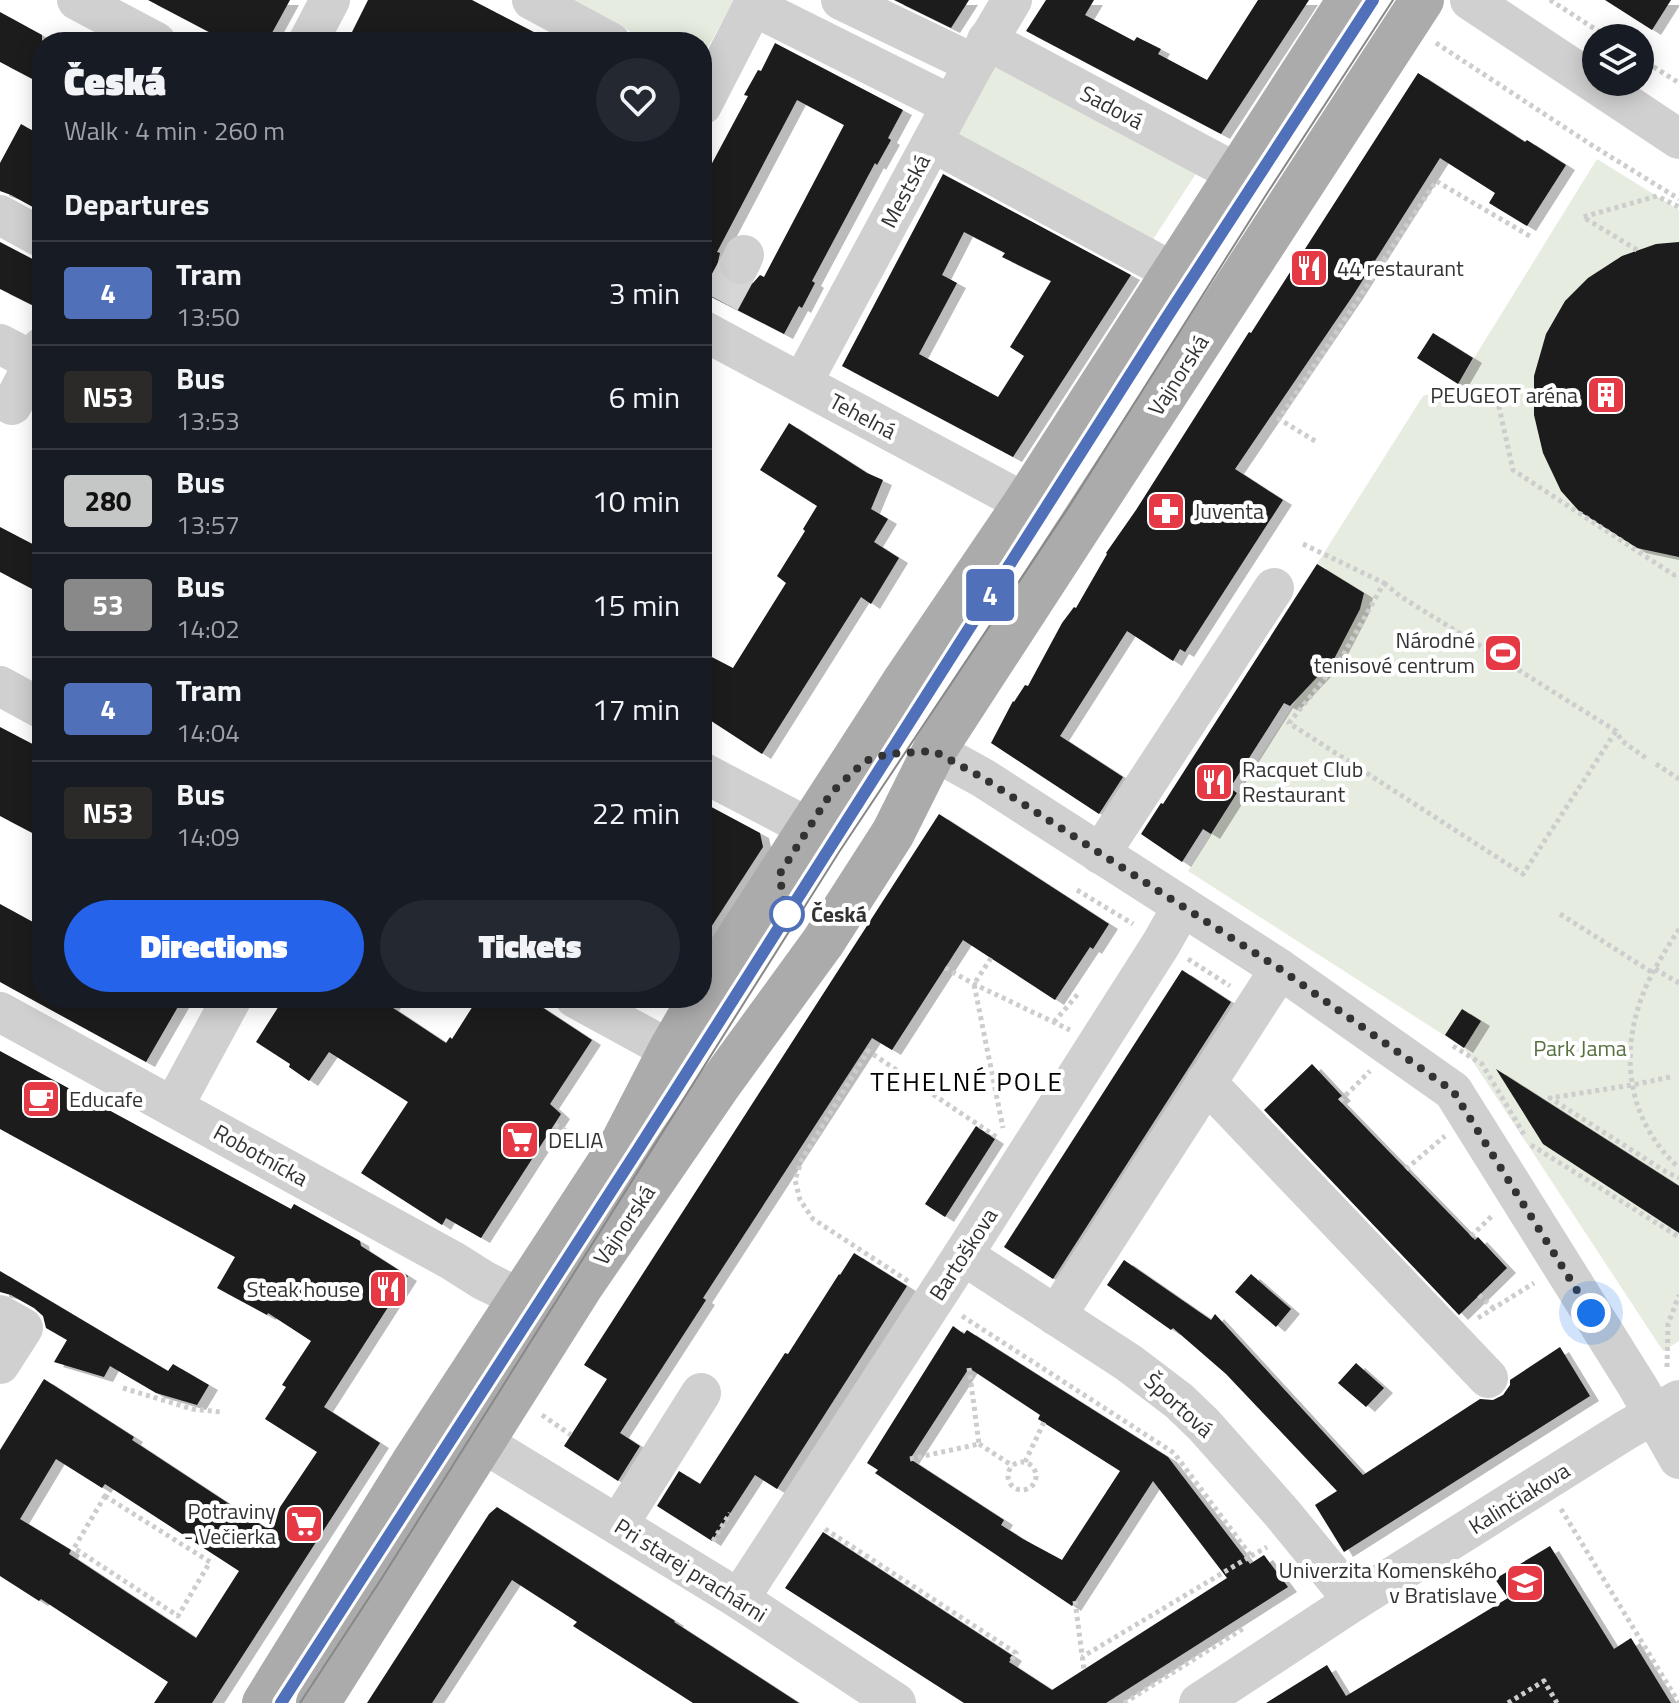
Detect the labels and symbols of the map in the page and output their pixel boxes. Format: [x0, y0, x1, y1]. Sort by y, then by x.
street label: Sadová [1074, 76, 1150, 138]
street label: Mestská [871, 148, 939, 234]
restaurant icon: 44 restaurant [1288, 247, 1330, 289]
place label: 44 restaurant [1337, 251, 1464, 285]
street label: Vajnorská [1139, 328, 1217, 422]
building icon: PEUGEOT aréna [1585, 374, 1627, 416]
place label: PEUGEOT aréna [1430, 378, 1578, 412]
street label: Tehelná [823, 384, 903, 448]
pharmacy icon: Juventa [1145, 490, 1187, 532]
place label: Juventa [1194, 494, 1264, 528]
line badge: 4 [964, 569, 1016, 621]
place label: Národné tenisové centrum [1314, 623, 1475, 682]
sports icon: Národné tenisové centrum [1482, 632, 1524, 674]
place label: Racquet Club Restaurant [1242, 752, 1363, 811]
restaurant icon: Racquet Club Restaurant [1193, 761, 1235, 803]
marker: Česká [770, 897, 804, 931]
place label: Česká [811, 897, 867, 931]
park label: Park Jama [1533, 1031, 1627, 1065]
district label: TEHELNÉ POLE [870, 1062, 1064, 1101]
cafe icon: Educafe [20, 1078, 62, 1120]
place label: Educafe [69, 1082, 143, 1116]
street label: Robotnícka [207, 1115, 315, 1195]
supermarket icon: DELIA [499, 1119, 541, 1161]
place label: DELIA [548, 1123, 603, 1157]
street label: Vajnorská [585, 1178, 663, 1272]
street label: Bartoškova [920, 1201, 1006, 1307]
restaurant icon: Steak house [367, 1268, 409, 1310]
place label: Steak house [247, 1272, 360, 1306]
your location [1571, 1293, 1611, 1333]
street label: Športová [1137, 1364, 1221, 1446]
street label: Kalinčiakova [1462, 1453, 1576, 1543]
place label: Potraviny - Večierka [184, 1494, 276, 1553]
supermarket icon: Potraviny - Večierka [283, 1503, 325, 1545]
street label: Pri starej prachárni [608, 1509, 774, 1631]
place label: Univerzita Komenského v Bratislave [1279, 1553, 1497, 1612]
school or university icon: Univerzita Komenského v Bratislave [1504, 1562, 1546, 1604]

